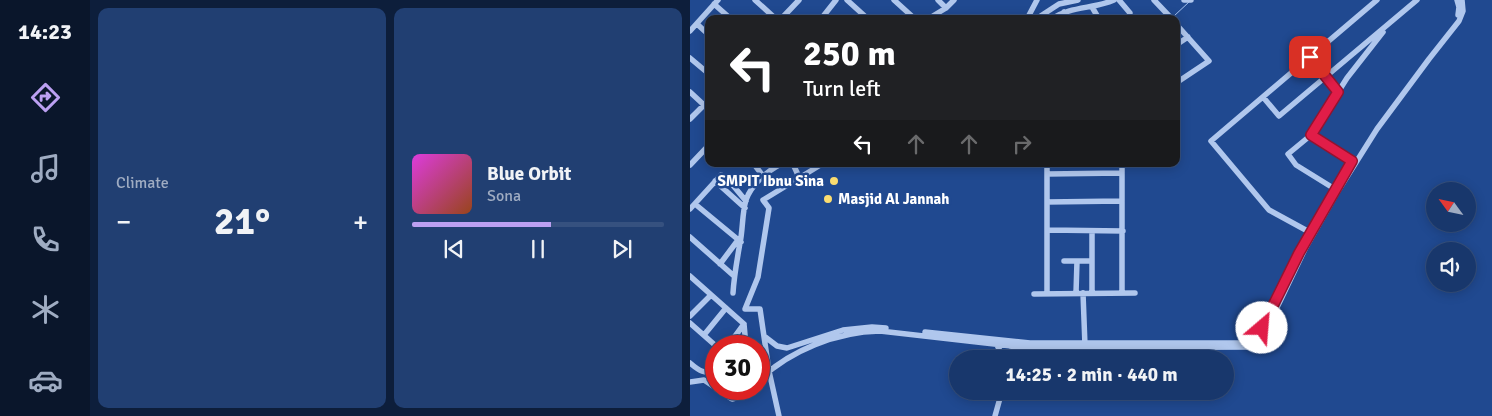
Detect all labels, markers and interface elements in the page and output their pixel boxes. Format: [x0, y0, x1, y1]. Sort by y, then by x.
text: 14:23 [18, 18, 72, 45]
text: 250 m [803, 32, 896, 75]
icon: left [720, 35, 785, 100]
pin [1289, 36, 1331, 78]
icon: arrive [1296, 43, 1324, 71]
text: Turn left [803, 75, 881, 102]
icon: directions [28, 80, 63, 115]
icon: left [849, 130, 877, 158]
icon: ahead [902, 130, 930, 158]
icon: ahead [955, 130, 983, 158]
icon: right [1008, 130, 1036, 158]
icon: music [28, 151, 63, 186]
text: Blue Orbit [487, 162, 571, 186]
place label: SMPIT Ibnu Sina [718, 172, 824, 190]
text: Climate [116, 173, 169, 193]
marker: SMPIT Ibnu Sina [828, 175, 840, 187]
north arrow [1426, 182, 1476, 232]
map controls [1426, 182, 1476, 292]
text: Sona [487, 186, 521, 206]
place label: Masjid Al Jannah [838, 190, 949, 208]
marker: Masjid Al Jannah [822, 193, 834, 205]
text: 21° [214, 198, 270, 245]
text: − [116, 205, 131, 239]
text: + [353, 205, 368, 239]
icon: phone [28, 222, 63, 257]
icon: previous [440, 235, 468, 263]
icon: pause [524, 235, 552, 263]
icon: next [608, 235, 636, 263]
button: sound [1426, 242, 1476, 292]
icon: climate [28, 292, 63, 327]
position arrow [1235, 301, 1287, 353]
speed limit sign: 30 [705, 335, 770, 400]
icon: car [28, 363, 63, 398]
text: 14:25 · 2 min · 440 m [1005, 363, 1178, 387]

